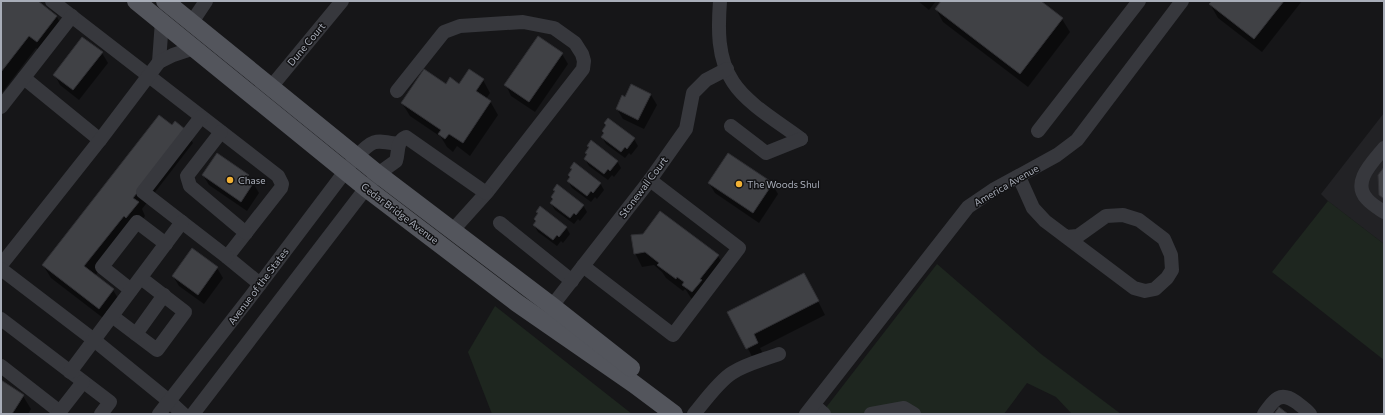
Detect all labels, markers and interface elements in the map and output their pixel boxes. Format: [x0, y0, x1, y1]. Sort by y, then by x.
street label: Dune Court [285, 20, 327, 68]
street label: Stonewall Court [616, 154, 670, 220]
street label: America Avenue [971, 162, 1041, 208]
place label: Chase [238, 174, 266, 186]
marker: Chase [225, 175, 235, 185]
place label: The Woods Shul [747, 178, 820, 190]
marker: The Woods Shul [734, 179, 744, 189]
street label: Cedar Bridge Avenue [359, 180, 441, 246]
street label: Avenue of the States [225, 245, 291, 327]

